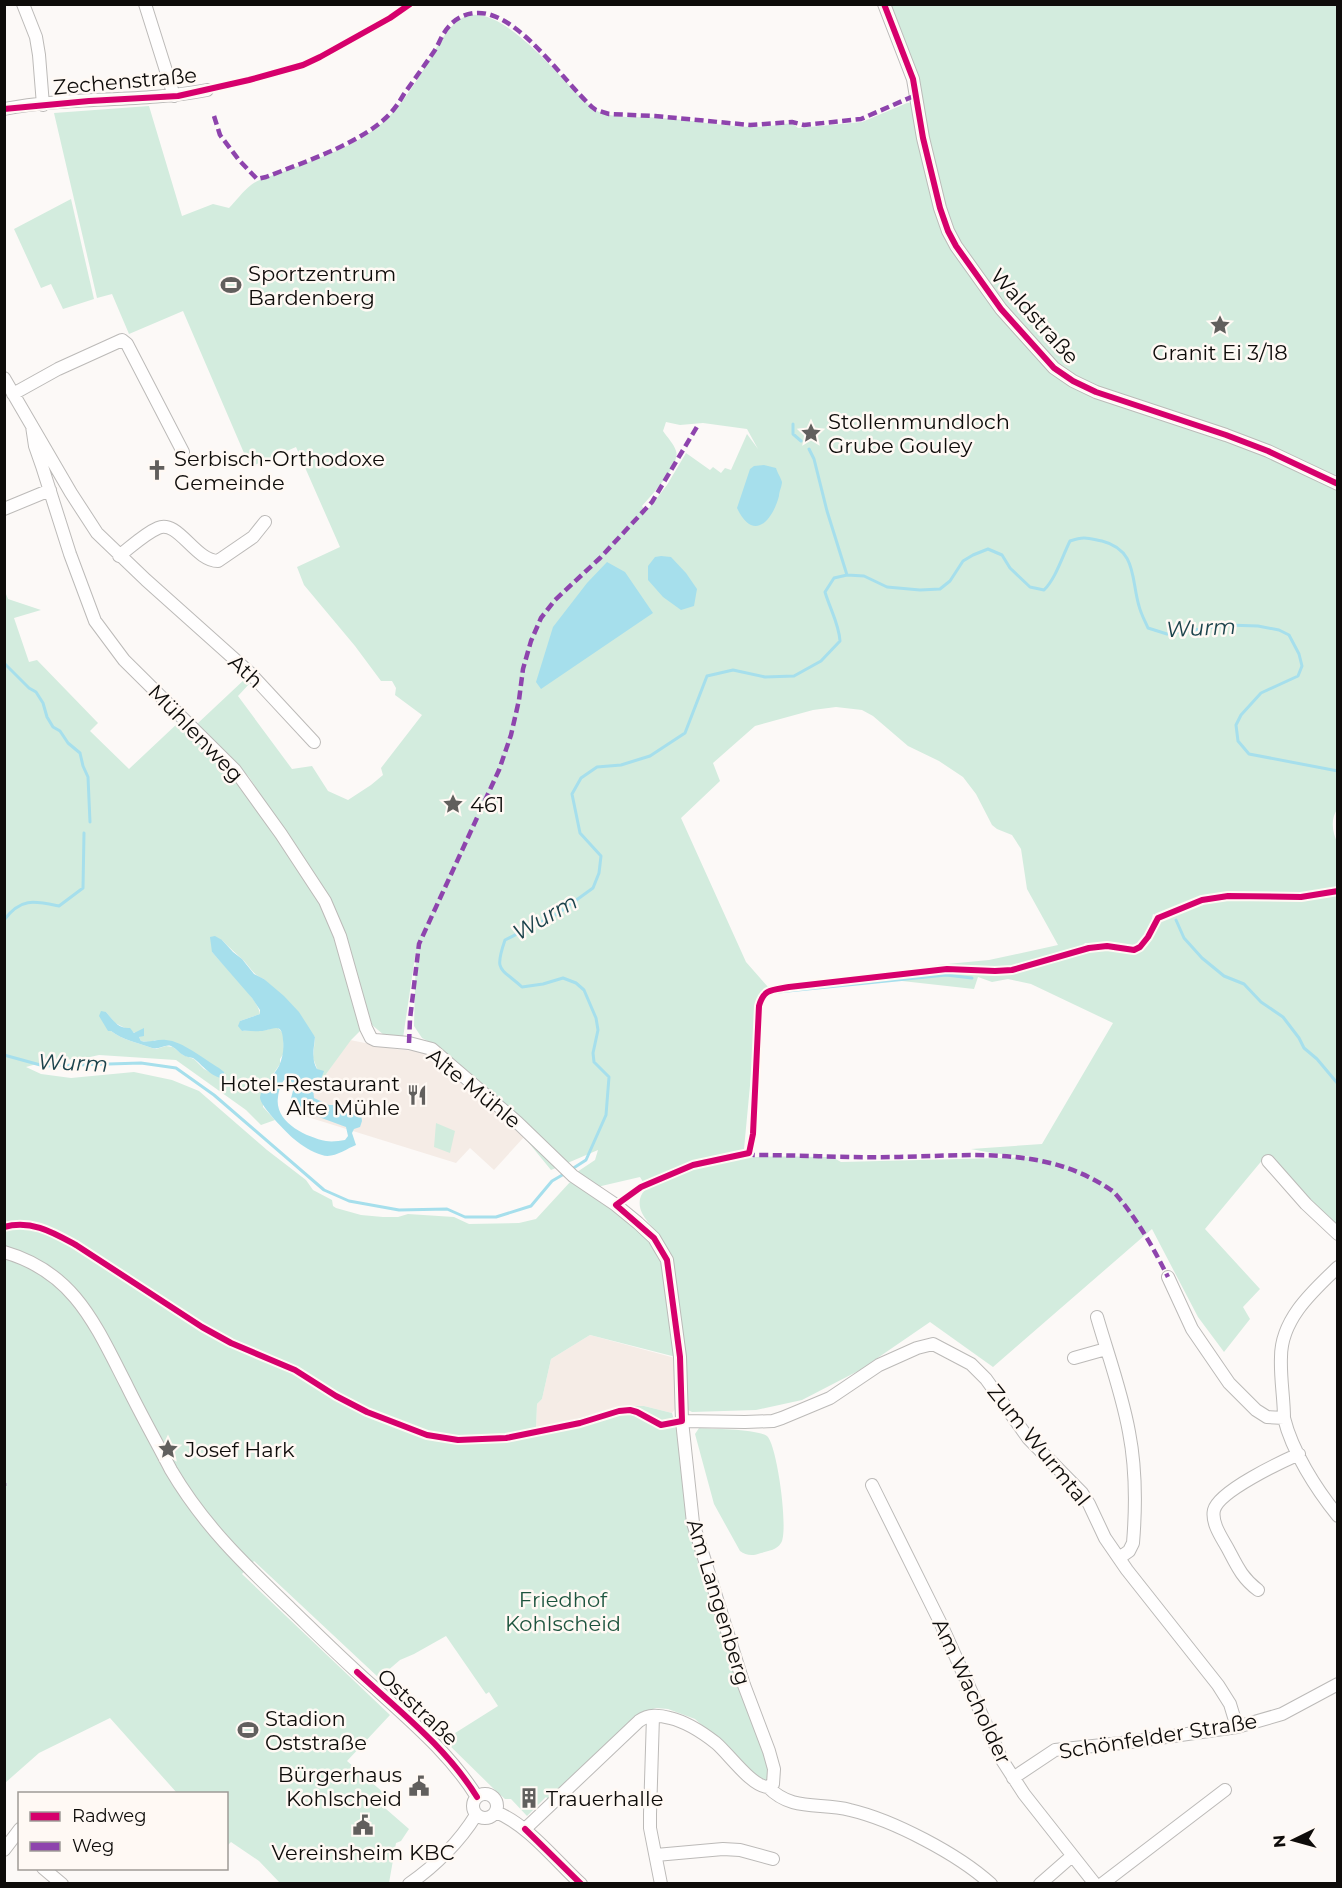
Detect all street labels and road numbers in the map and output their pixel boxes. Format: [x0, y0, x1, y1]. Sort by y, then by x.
street label: Zechenstraße [52, 62, 198, 100]
street label: Waldstraße [986, 263, 1084, 369]
street label: Ath [224, 649, 268, 693]
street label: Mühlenweg [143, 679, 249, 787]
street label: Alte Mühle [422, 1043, 526, 1133]
street label: Zum Wurmtal [982, 1379, 1096, 1511]
street label: Am Langenberg [682, 1516, 756, 1688]
street label: Am Wacholder [927, 1614, 1017, 1768]
street label: Oststraße [372, 1663, 464, 1751]
street label: Schönfelder Straße [1057, 1708, 1259, 1764]

